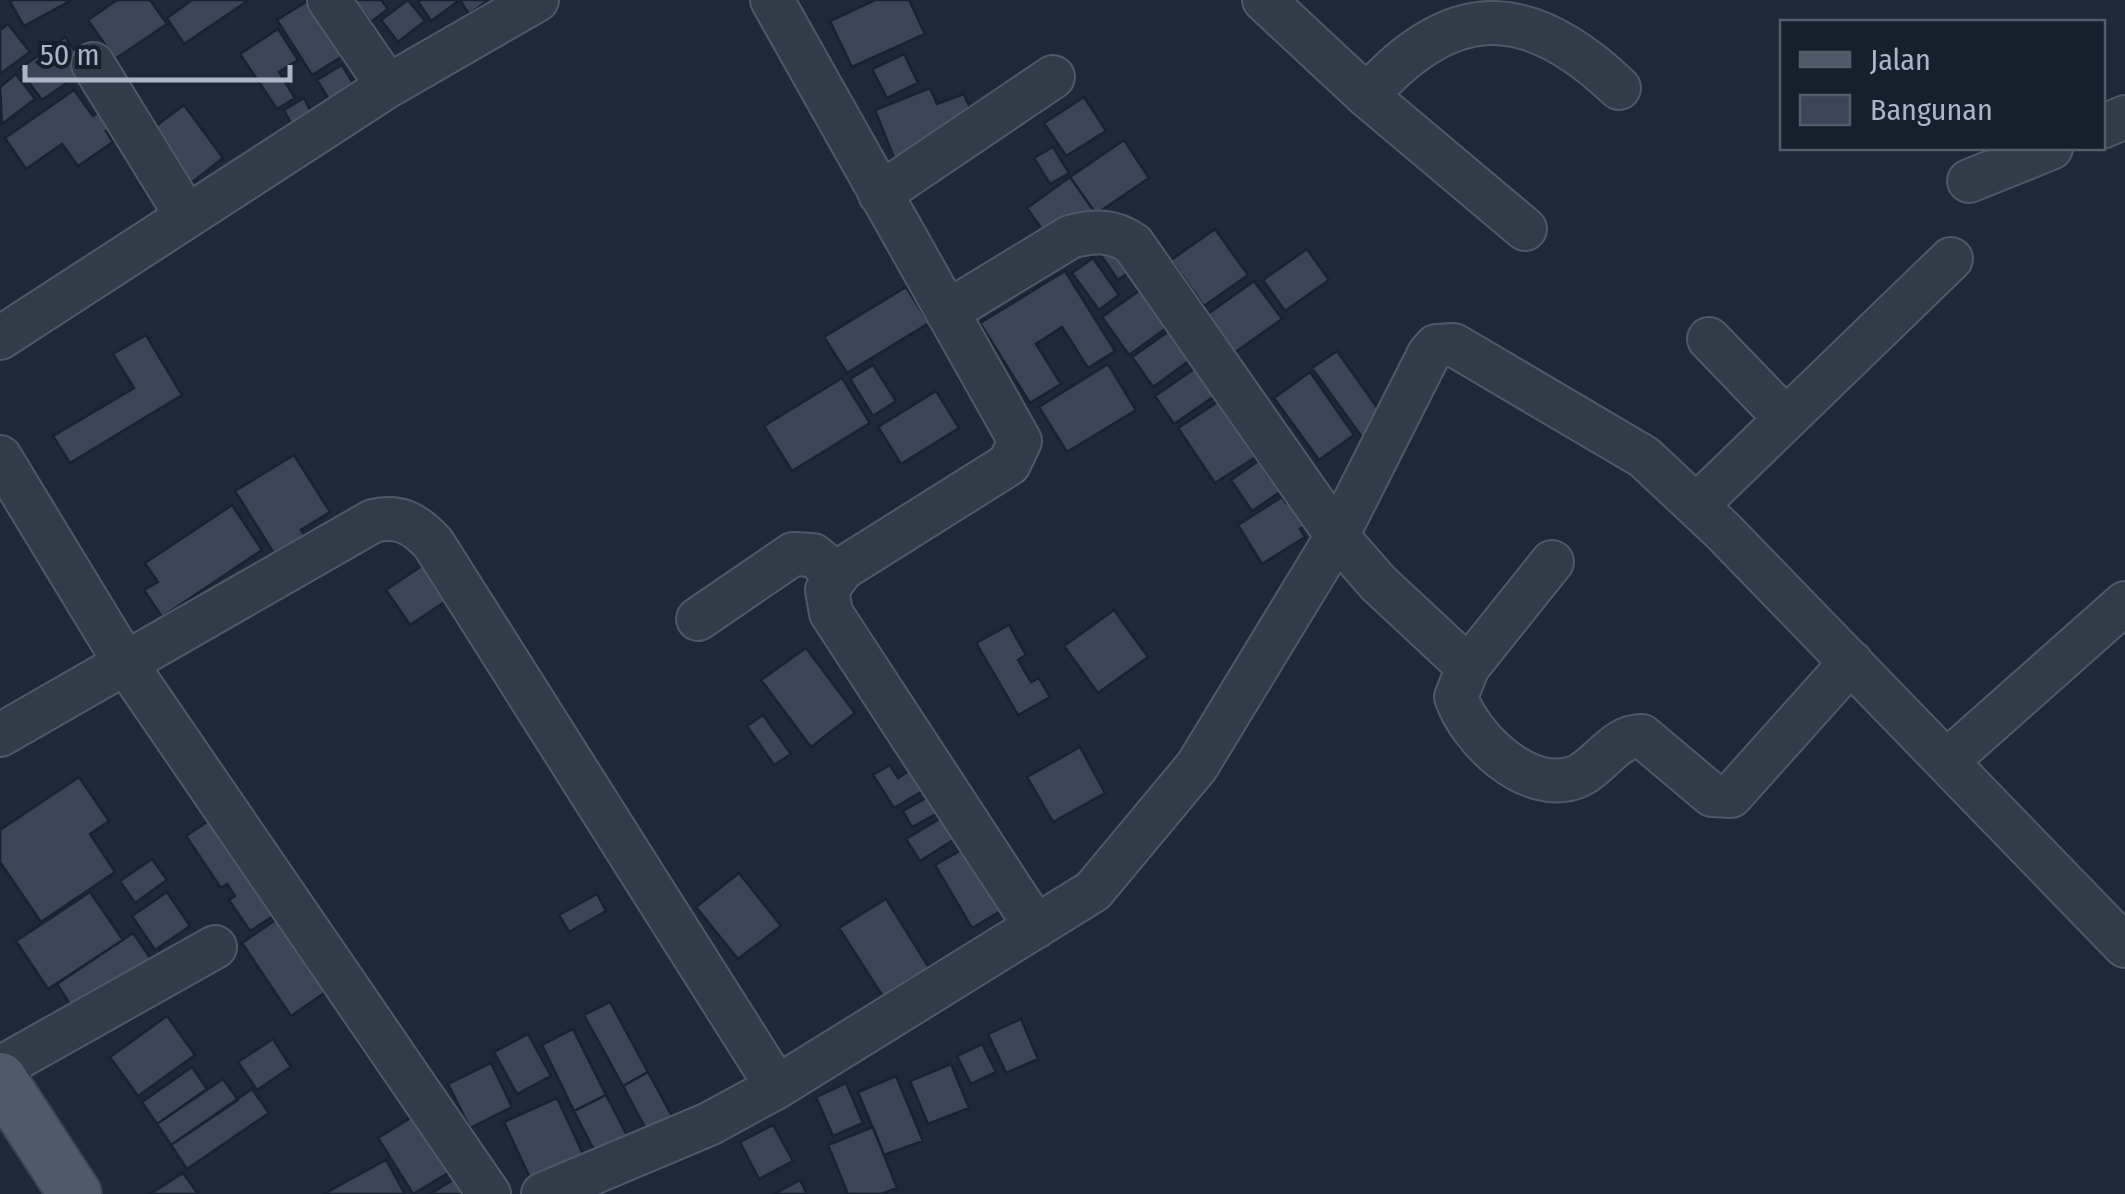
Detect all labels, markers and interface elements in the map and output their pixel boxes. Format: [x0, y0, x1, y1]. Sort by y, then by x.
scale bar [25, 20, 290, 82]
legend [1780, 20, 2105, 150]
text: 50 m [40, 37, 100, 73]
text: Jalan [1870, 42, 1931, 78]
text: Bangunan [1870, 92, 1993, 128]

